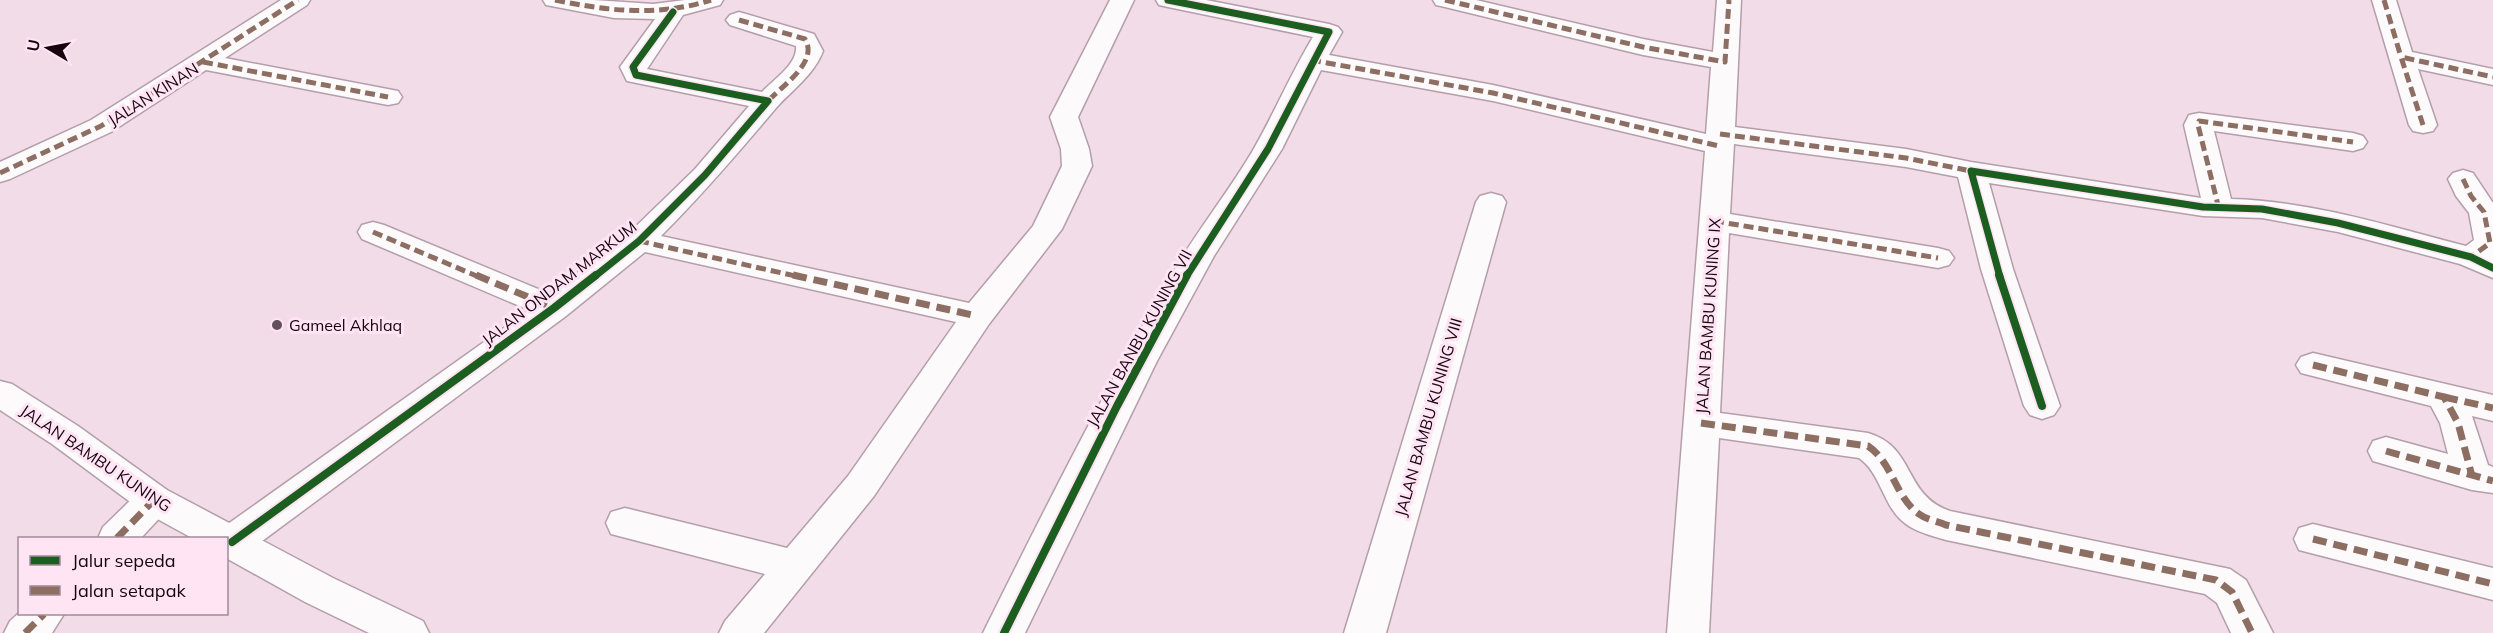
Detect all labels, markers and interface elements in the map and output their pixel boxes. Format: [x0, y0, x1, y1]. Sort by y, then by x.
north arrow [18, 18, 78, 78]
text: U [22, 38, 44, 53]
street label: JALAN KINAN [104, 58, 202, 130]
street label: JALAN ONDAM MARKUM [478, 216, 640, 350]
street label: JALAN BAMBU KUNING IX [1691, 217, 1725, 415]
street label: JALAN BANBU KUNING VII [1082, 246, 1196, 430]
place label: Gameel Akhlaq [289, 315, 402, 335]
street label: JALAN BAMBU KUNING VIII [1390, 315, 1466, 519]
marker: Gameel Akhlaq [270, 318, 284, 332]
street label: JALAN BAMBU KUNING [17, 400, 175, 516]
legend [18, 537, 228, 615]
text: Jalur sepeda [72, 549, 176, 572]
text: Jalan setapak [72, 579, 186, 602]

